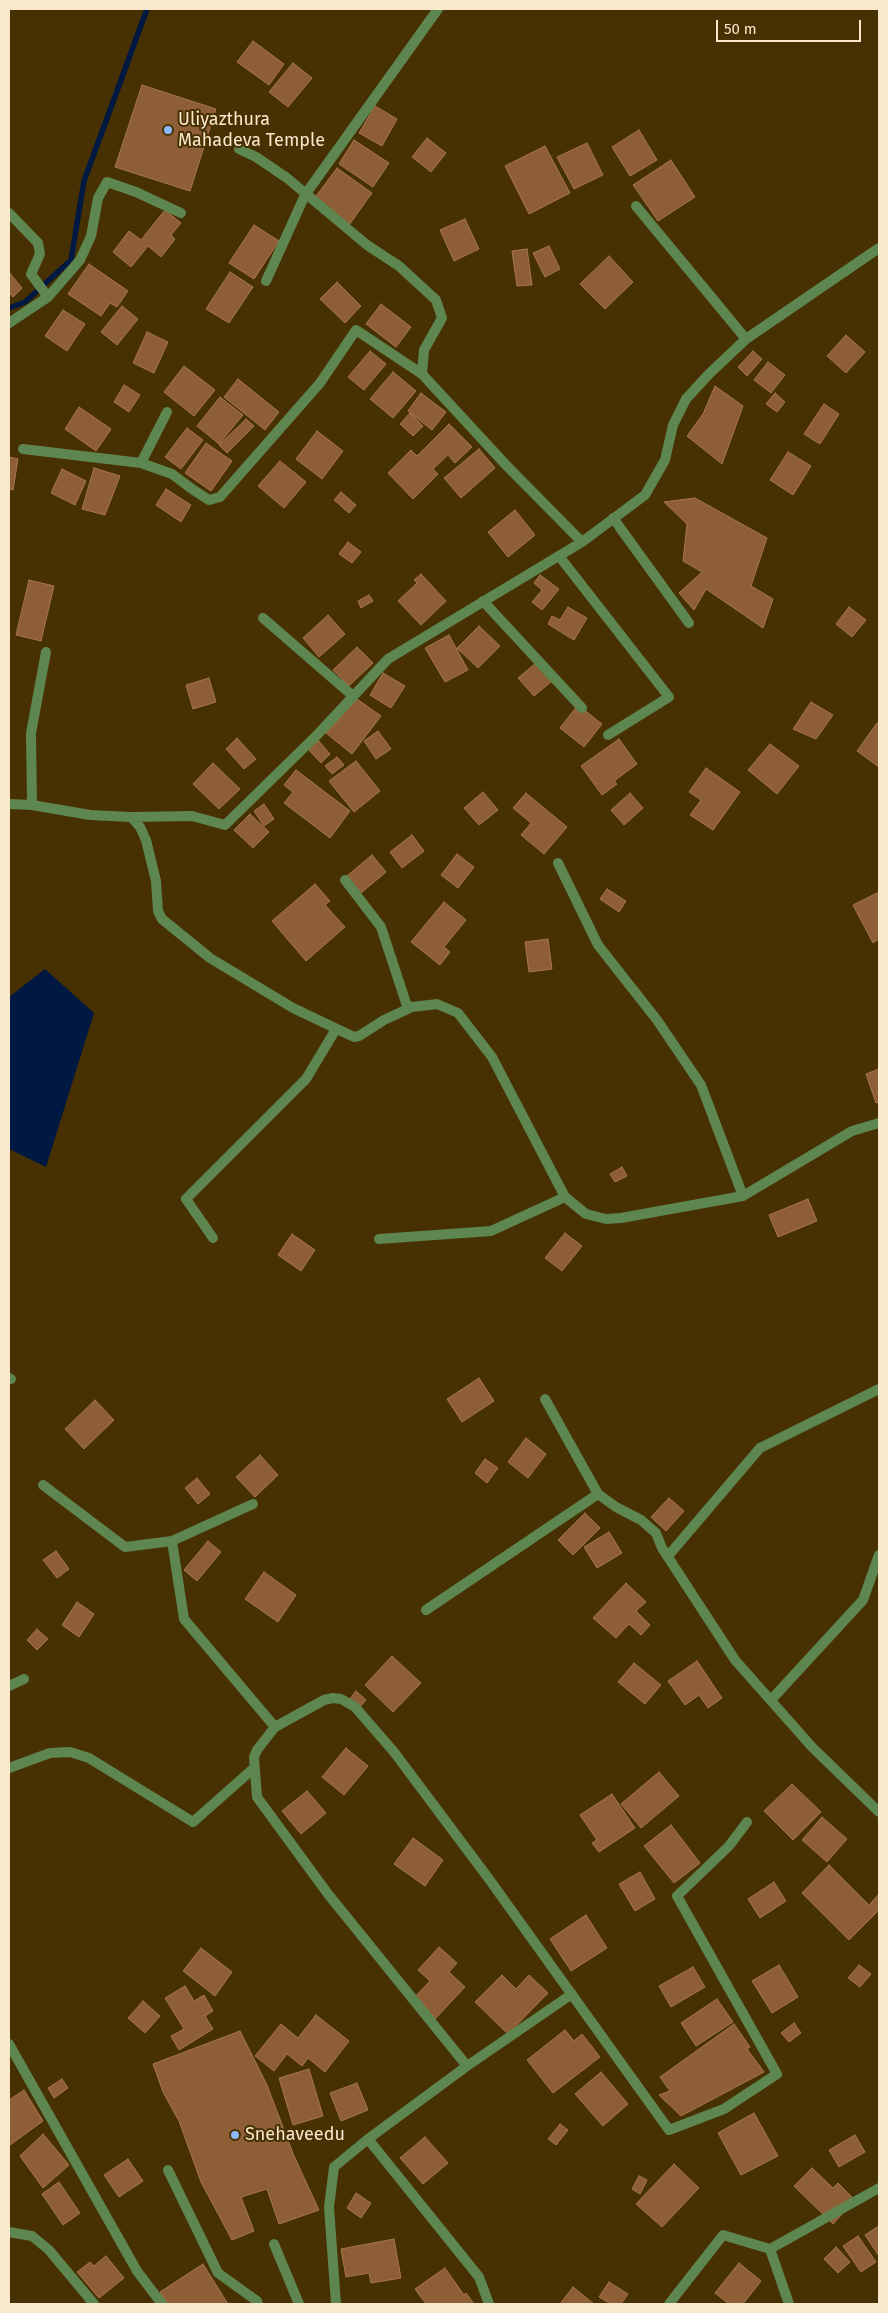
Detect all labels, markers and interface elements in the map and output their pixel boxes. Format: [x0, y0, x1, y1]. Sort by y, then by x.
scale bar [718, 10, 863, 42]
text: 50 m [724, 20, 757, 38]
place label: Uliyazthura Mahadeva Temple [178, 109, 325, 152]
marker: Uliyazthura Mahadeva Temple [162, 124, 174, 136]
place label: Snehaveedu [245, 2124, 345, 2146]
marker: Snehaveedu [229, 2129, 241, 2141]

